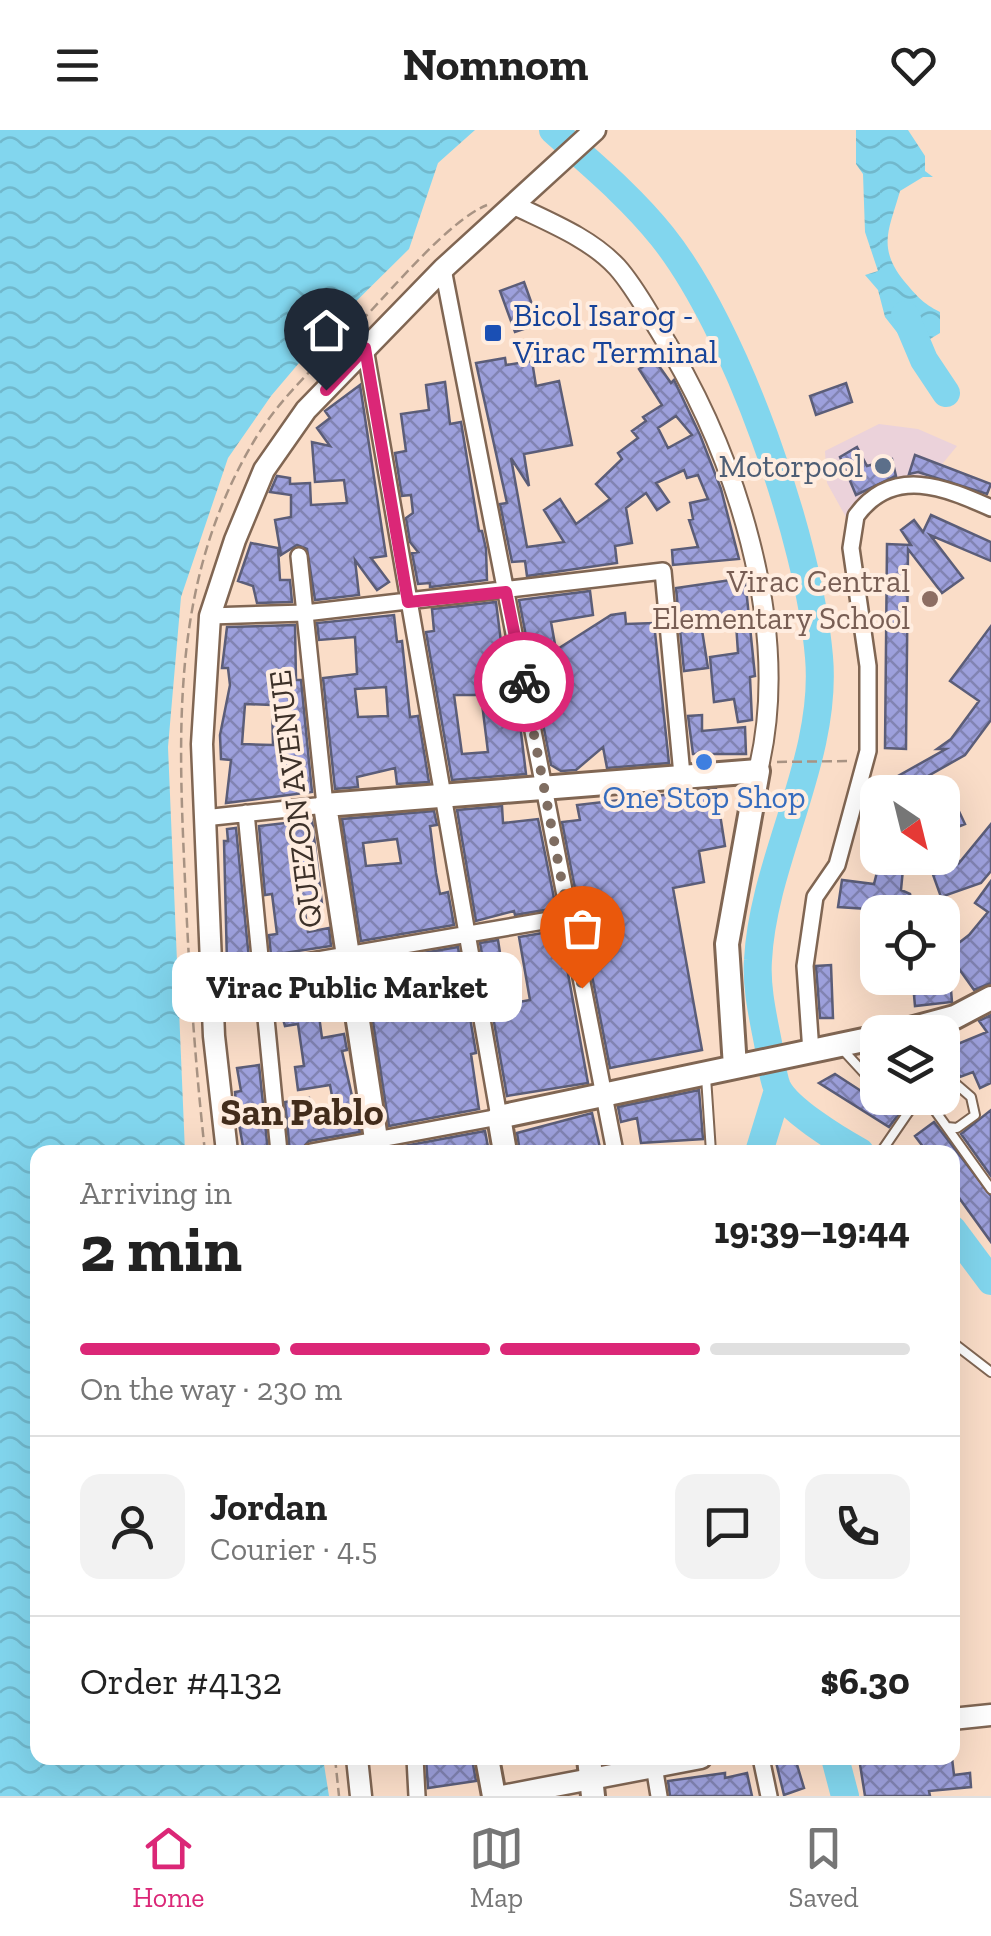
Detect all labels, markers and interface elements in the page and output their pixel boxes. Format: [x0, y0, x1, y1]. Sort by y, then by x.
icon: menu [50, 38, 105, 93]
text: Nomnom [403, 38, 588, 92]
icon: heart [886, 38, 941, 93]
pin [284, 288, 369, 391]
place label: Bicol Isarog - Virac Terminal [512, 296, 718, 371]
icon: home [299, 303, 354, 358]
marker: Bicol Isarog - Virac Terminal [482, 322, 504, 344]
place label: Motorpool [718, 447, 863, 485]
marker: Motorpool [872, 455, 894, 477]
place label: Virac Central Elementary School [652, 562, 910, 637]
marker: Virac Central Elementary School [919, 588, 941, 610]
courier [474, 632, 574, 732]
icon: bike [497, 655, 552, 710]
street label: QUEZON AVENUE [260, 668, 330, 930]
marker: One Stop Shop [693, 751, 715, 773]
north arrow [860, 775, 960, 875]
map controls [860, 775, 960, 1115]
place label: One Stop Shop [602, 778, 806, 816]
pin [540, 886, 625, 989]
button: locate [860, 895, 960, 995]
icon: bag [555, 901, 610, 956]
callout: Virac Public Market [172, 953, 522, 1023]
text: Virac Public Market [206, 968, 488, 1006]
button: layers [860, 1015, 960, 1115]
district label: San Pablo [220, 1089, 384, 1135]
text: Arriving in [80, 1174, 232, 1212]
text: 19:39–19:44 [714, 1207, 910, 1253]
text: 2 min [80, 1210, 242, 1288]
text: On the way · 230 m [80, 1370, 342, 1408]
button: person [80, 1474, 185, 1579]
button: chat [675, 1474, 780, 1579]
button: phone [805, 1474, 910, 1579]
text: Jordan [210, 1484, 327, 1530]
text: Courier · 4.5 [210, 1530, 377, 1568]
text: Order #4132 [80, 1658, 282, 1704]
text: $6.30 [820, 1658, 910, 1704]
tab: Home [132, 1821, 204, 1914]
tab: Map [469, 1821, 524, 1914]
tab: Saved [789, 1821, 859, 1914]

